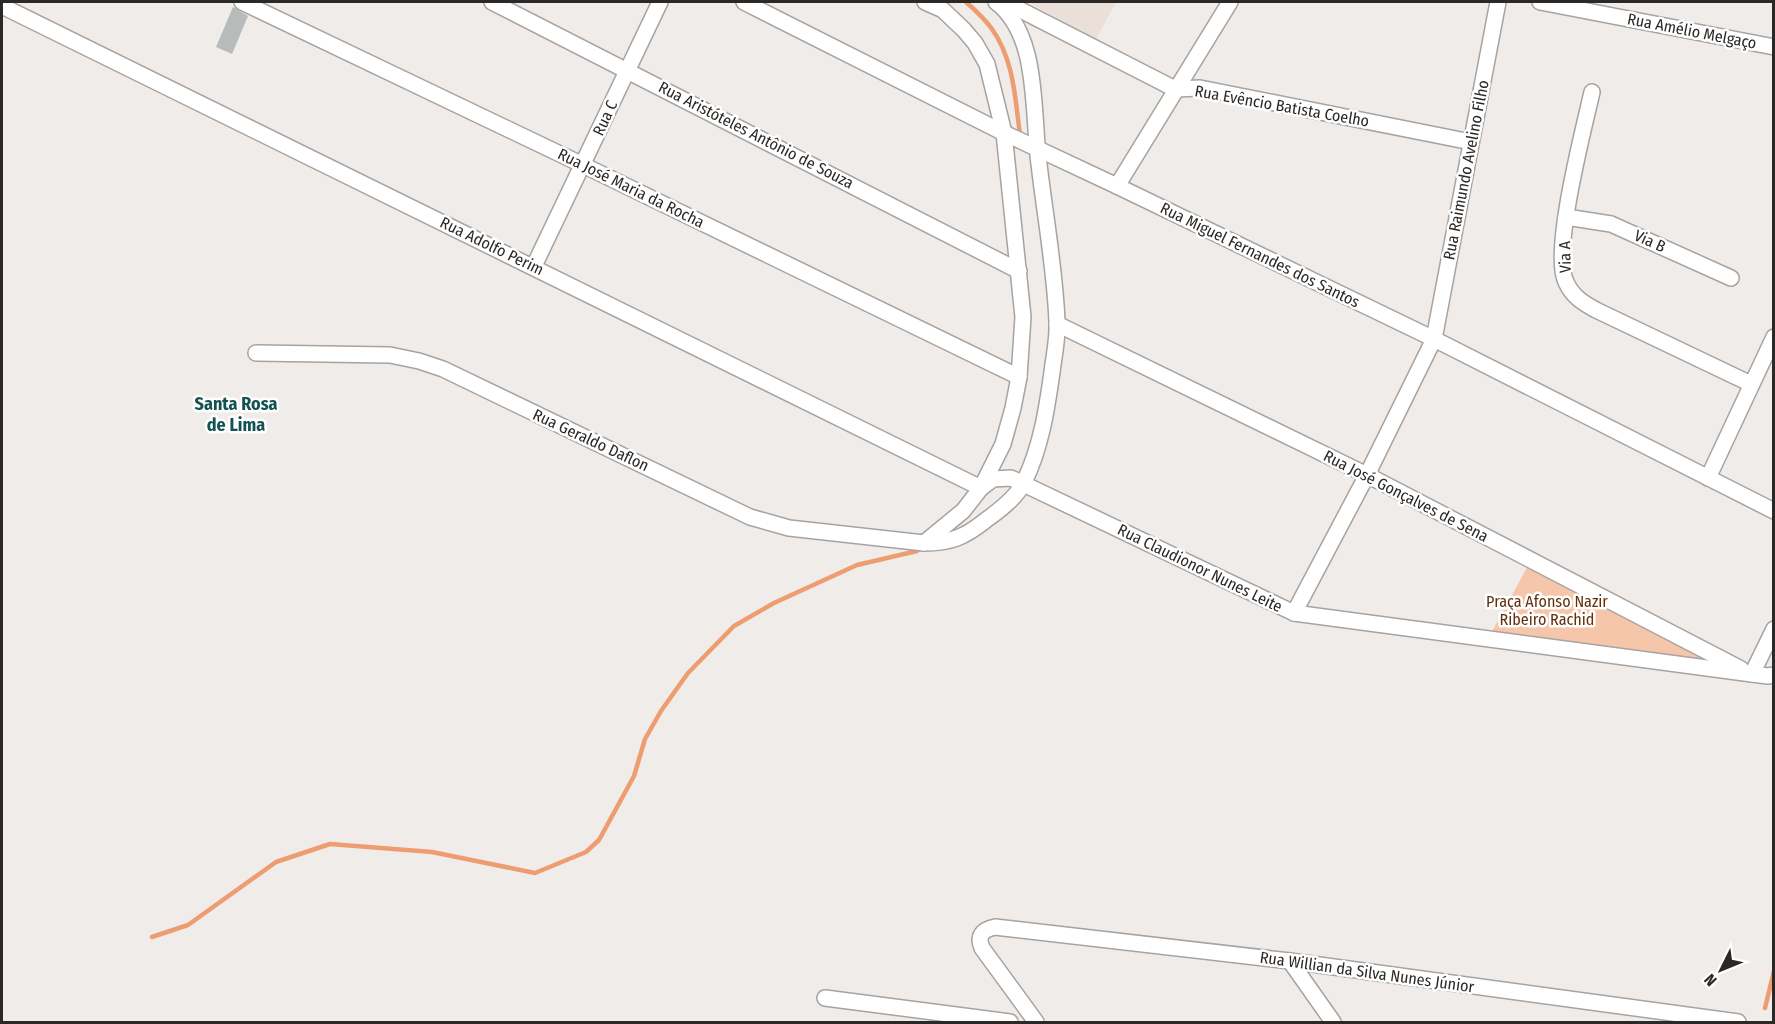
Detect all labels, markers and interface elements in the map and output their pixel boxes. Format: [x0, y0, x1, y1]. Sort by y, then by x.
street label: Rua Amélio Melgaço [1626, 9, 1758, 53]
street label: Rua Aristóteles Antônio de Souza [655, 77, 857, 193]
street label: Rua Raimundo Avelino Filho [1439, 78, 1493, 262]
street label: Rua Evêncio Batista Coelho [1193, 81, 1371, 131]
street label: Rua C [589, 97, 621, 139]
street label: Rua José Maria da Rocha [555, 144, 707, 232]
street label: Rua Miguel Fernandes dos Santos [1157, 198, 1363, 312]
street label: Rua Adolfo Perim [437, 213, 547, 279]
street label: Via B [1631, 226, 1669, 256]
street label: Via A [1555, 240, 1575, 273]
district label: Santa Rosa de Lima [195, 393, 277, 436]
street label: Rua Geraldo Daflon [530, 405, 652, 475]
street label: Rua José Gonçalves de Sena [1320, 446, 1492, 546]
street label: Rua Claudionor Nunes Leite [1115, 520, 1285, 616]
park label: Praça Afonso Nazir Ribeiro Rachid [1486, 592, 1608, 629]
north arrow [1691, 940, 1751, 1000]
street label: Rua Willian da Silva Nunes Júnior [1259, 948, 1476, 997]
text: N [1700, 970, 1721, 990]

